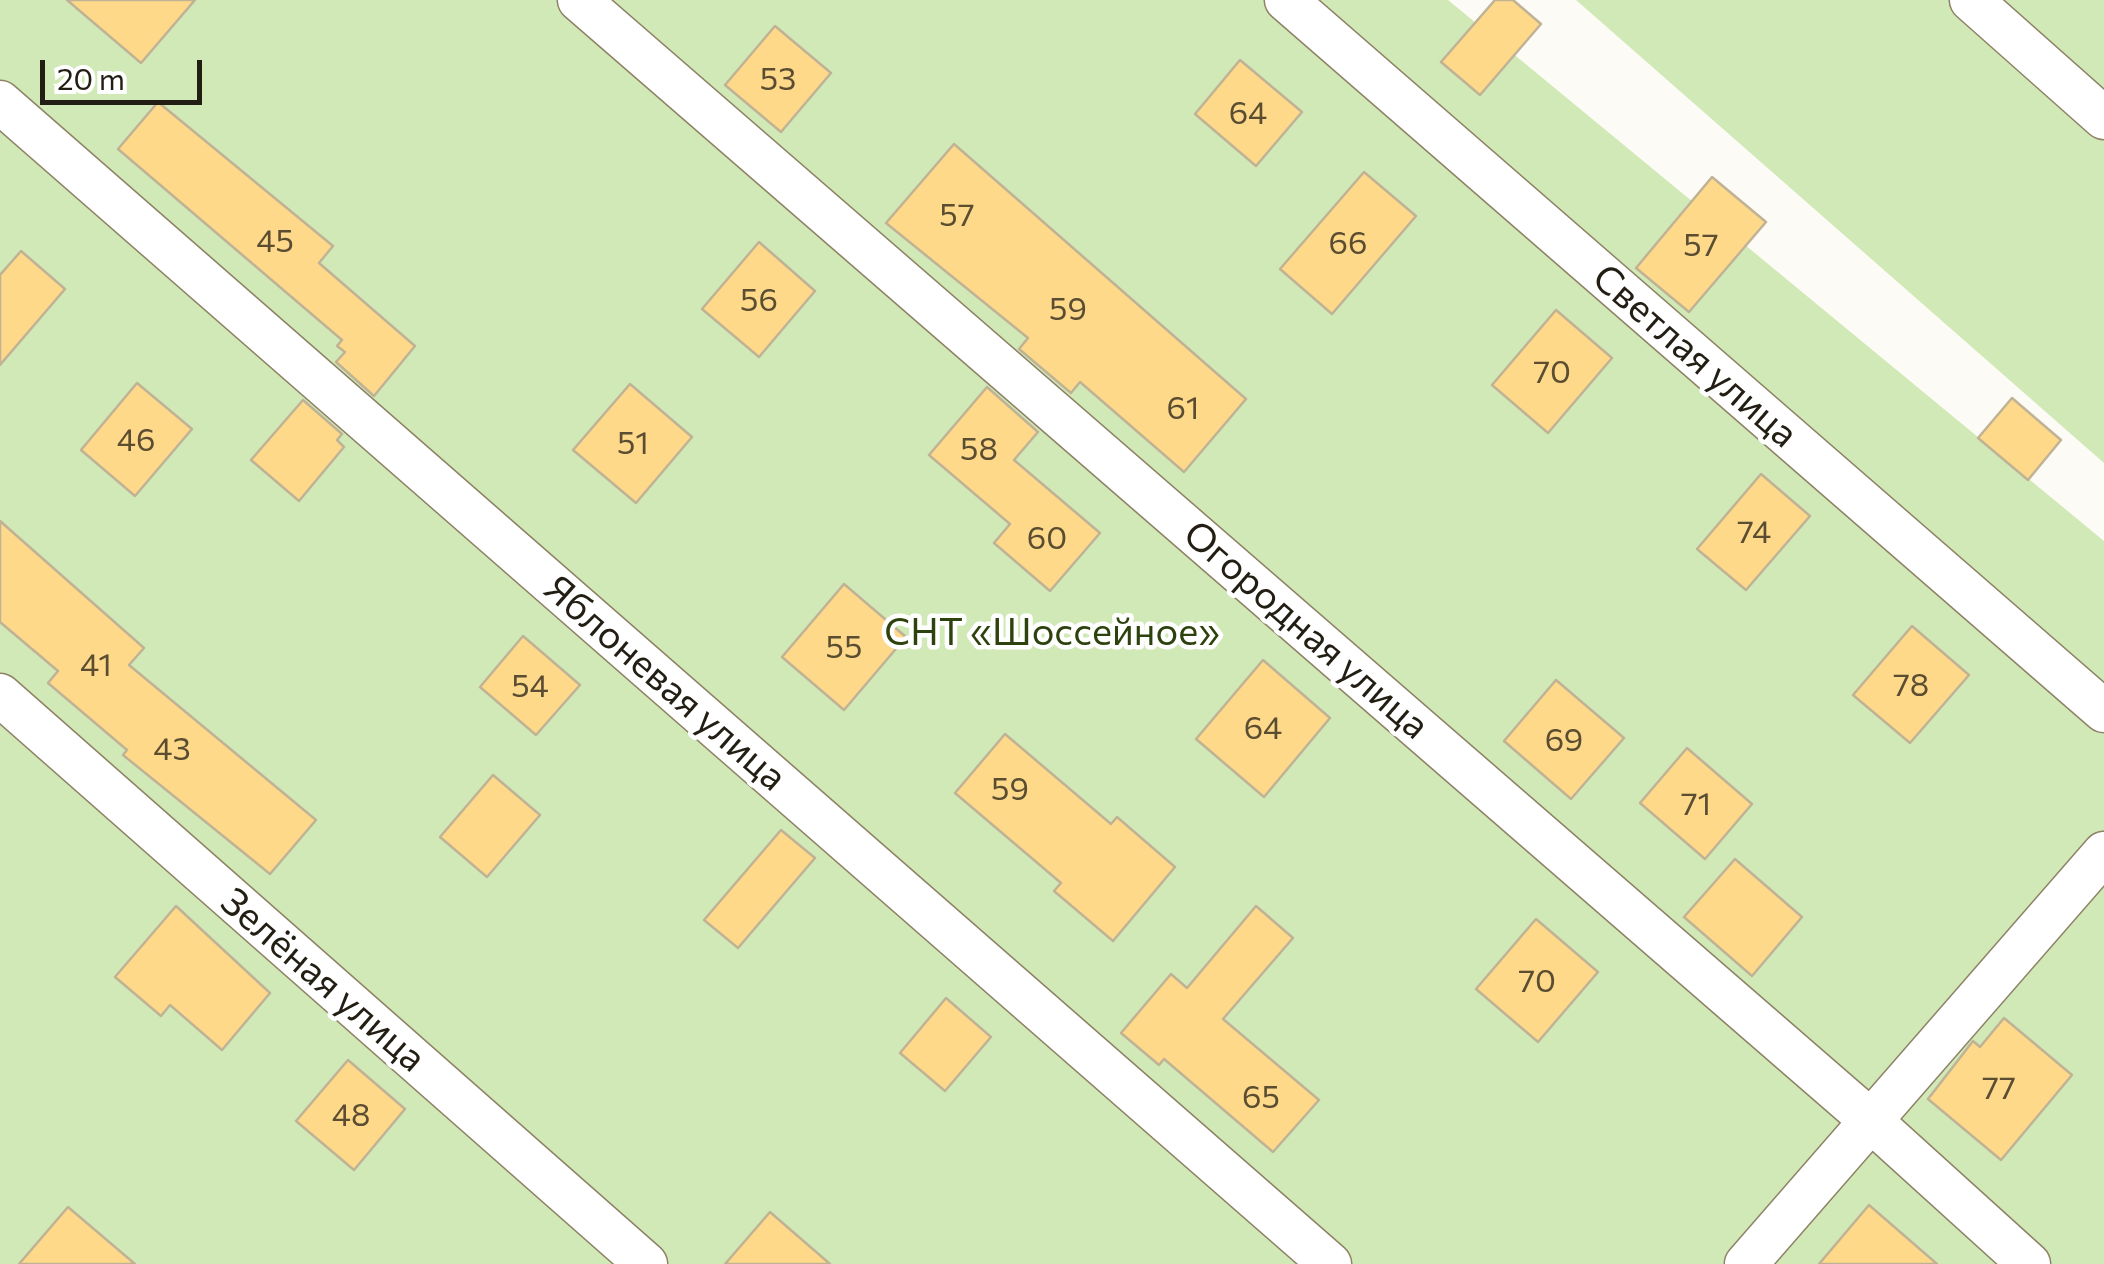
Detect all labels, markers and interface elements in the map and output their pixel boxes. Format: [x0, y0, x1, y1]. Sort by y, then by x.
scale bar [45, 40, 208, 102]
text: 20 m [57, 59, 125, 96]
house number: 53 [760, 60, 796, 98]
house number: 64 [1229, 94, 1267, 132]
house number: 57 [939, 196, 975, 234]
house number: 45 [256, 222, 294, 260]
house number: 66 [1329, 224, 1367, 262]
house number: 57 [1683, 226, 1719, 264]
street label: Светлая улица [1583, 255, 1807, 457]
house number: 56 [740, 281, 778, 319]
house number: 59 [1049, 290, 1087, 328]
house number: 70 [1533, 353, 1571, 391]
house number: 61 [1166, 389, 1200, 427]
house number: 46 [117, 421, 155, 459]
house number: 51 [617, 424, 649, 462]
house number: 58 [960, 430, 998, 468]
street label: Огородная улица [1174, 511, 1438, 749]
house number: 74 [1737, 513, 1771, 551]
house number: 60 [1027, 519, 1067, 557]
street label: Яблоневая улица [535, 566, 795, 800]
park label: СНТ «Шоссейное» [884, 609, 1220, 655]
house number: 55 [826, 628, 862, 666]
house number: 41 [80, 646, 112, 684]
house number: 78 [1893, 666, 1929, 704]
house number: 54 [511, 667, 549, 705]
house number: 64 [1244, 709, 1282, 747]
house number: 69 [1545, 721, 1583, 759]
house number: 43 [153, 730, 191, 768]
house number: 59 [991, 770, 1029, 808]
house number: 71 [1681, 785, 1711, 823]
street label: Зелёная улица [211, 879, 435, 1081]
house number: 70 [1518, 962, 1556, 1000]
house number: 77 [1982, 1069, 2016, 1107]
house number: 65 [1242, 1078, 1280, 1116]
house number: 48 [332, 1096, 370, 1134]

